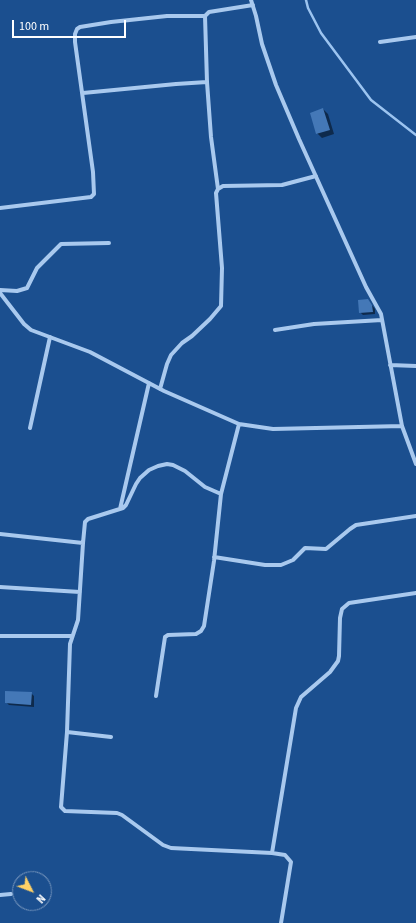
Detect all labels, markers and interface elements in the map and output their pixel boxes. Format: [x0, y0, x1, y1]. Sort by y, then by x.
scale bar [14, 12, 128, 38]
text: 100 m [19, 18, 49, 35]
north arrow [12, 871, 52, 911]
text: N [33, 891, 49, 906]

